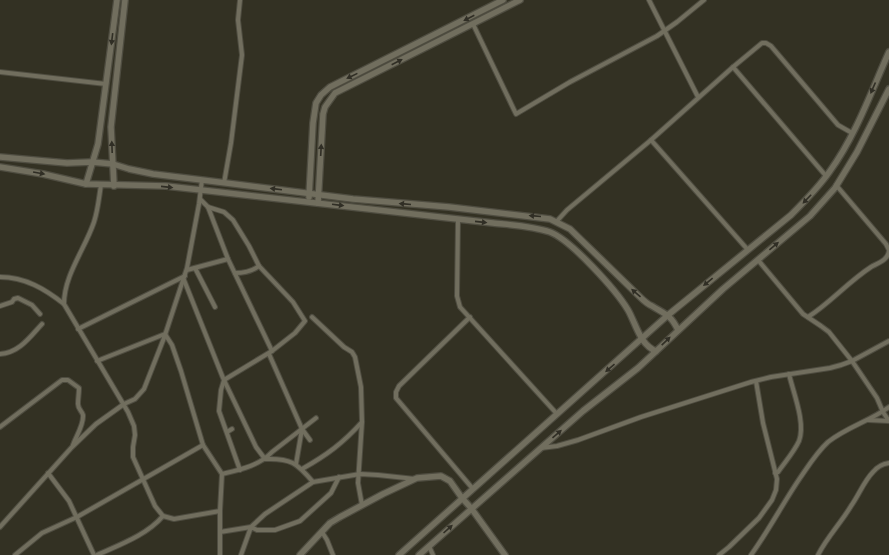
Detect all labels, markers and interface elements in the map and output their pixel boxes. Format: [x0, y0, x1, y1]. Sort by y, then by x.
one-way arrow [463, 14, 474, 21]
one-way arrow [109, 33, 115, 45]
one-way arrow [391, 59, 403, 65]
one-way arrow [347, 73, 358, 79]
one-way arrow [870, 82, 876, 93]
one-way arrow [108, 141, 115, 153]
one-way arrow [317, 144, 324, 156]
one-way arrow [32, 170, 45, 176]
one-way arrow [161, 183, 173, 190]
one-way arrow [270, 186, 282, 193]
one-way arrow [802, 194, 812, 204]
one-way arrow [399, 200, 411, 207]
one-way arrow [332, 202, 344, 209]
one-way arrow [529, 213, 541, 220]
one-way arrow [475, 218, 487, 225]
one-way arrow [769, 242, 780, 251]
one-way arrow [702, 278, 713, 287]
one-way arrow [630, 289, 641, 298]
one-way arrow [661, 336, 671, 346]
one-way arrow [605, 363, 615, 372]
one-way arrow [551, 430, 562, 439]
one-way arrow [443, 524, 453, 534]

